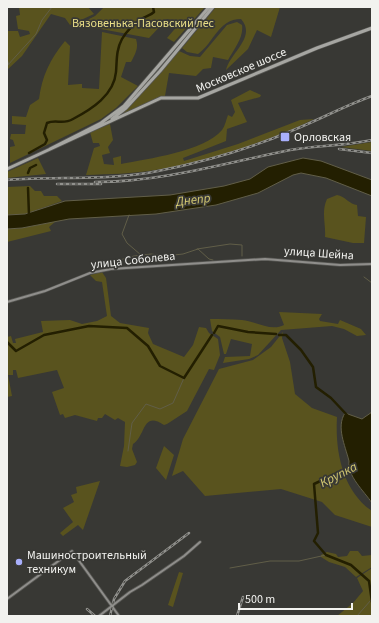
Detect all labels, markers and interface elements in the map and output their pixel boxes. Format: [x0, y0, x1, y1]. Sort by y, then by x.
park label: Вязовенька-Пасовский лес [72, 15, 215, 32]
street label: Московское шоссе [193, 44, 289, 97]
place label: Орловская [294, 129, 351, 146]
marker: Орловская [279, 131, 291, 143]
water label: Днепр [174, 189, 212, 211]
street label: улица Шейна [284, 243, 354, 264]
street label: улица Соболева [90, 248, 176, 273]
water label: Крупка [317, 458, 360, 492]
place label: Машиностроительный техникум [27, 547, 147, 578]
marker: Машиностроительный техникум [14, 557, 24, 567]
scale bar [239, 585, 352, 611]
text: 500 m [245, 591, 275, 608]

